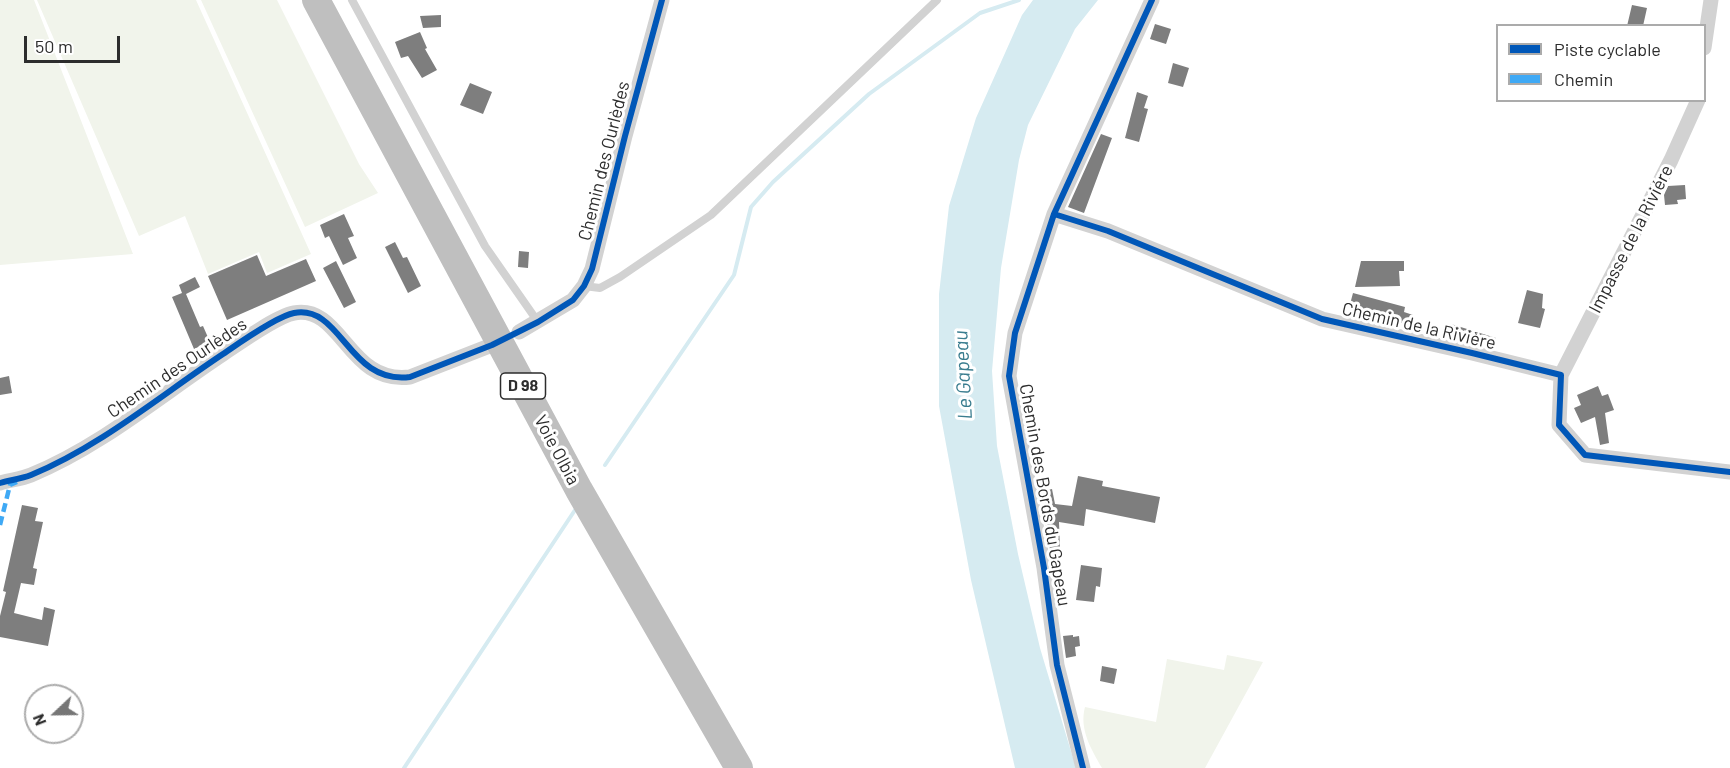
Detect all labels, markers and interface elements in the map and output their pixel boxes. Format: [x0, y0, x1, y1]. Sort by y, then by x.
scale bar [27, 24, 123, 62]
legend [1496, 24, 1706, 102]
text: 50 m [35, 35, 73, 57]
text: Piste cyclable [1554, 38, 1661, 60]
text: Chemin [1554, 68, 1613, 90]
street label: Chemin des Ourlèdes [574, 79, 634, 243]
street label: Impasse de la Riviére [1584, 161, 1678, 317]
street label: Chemin de la Rivière [1340, 298, 1498, 354]
street label: Chemin des Ourlèdes [103, 313, 251, 423]
water label: Le Gapeau [949, 330, 977, 420]
road number: D 98 [500, 373, 546, 399]
street label: Chemin des Bords du Gapeau [1015, 382, 1075, 608]
street label: Voie Olbia [530, 411, 584, 489]
north arrow [24, 684, 84, 744]
text: N [28, 712, 50, 729]

